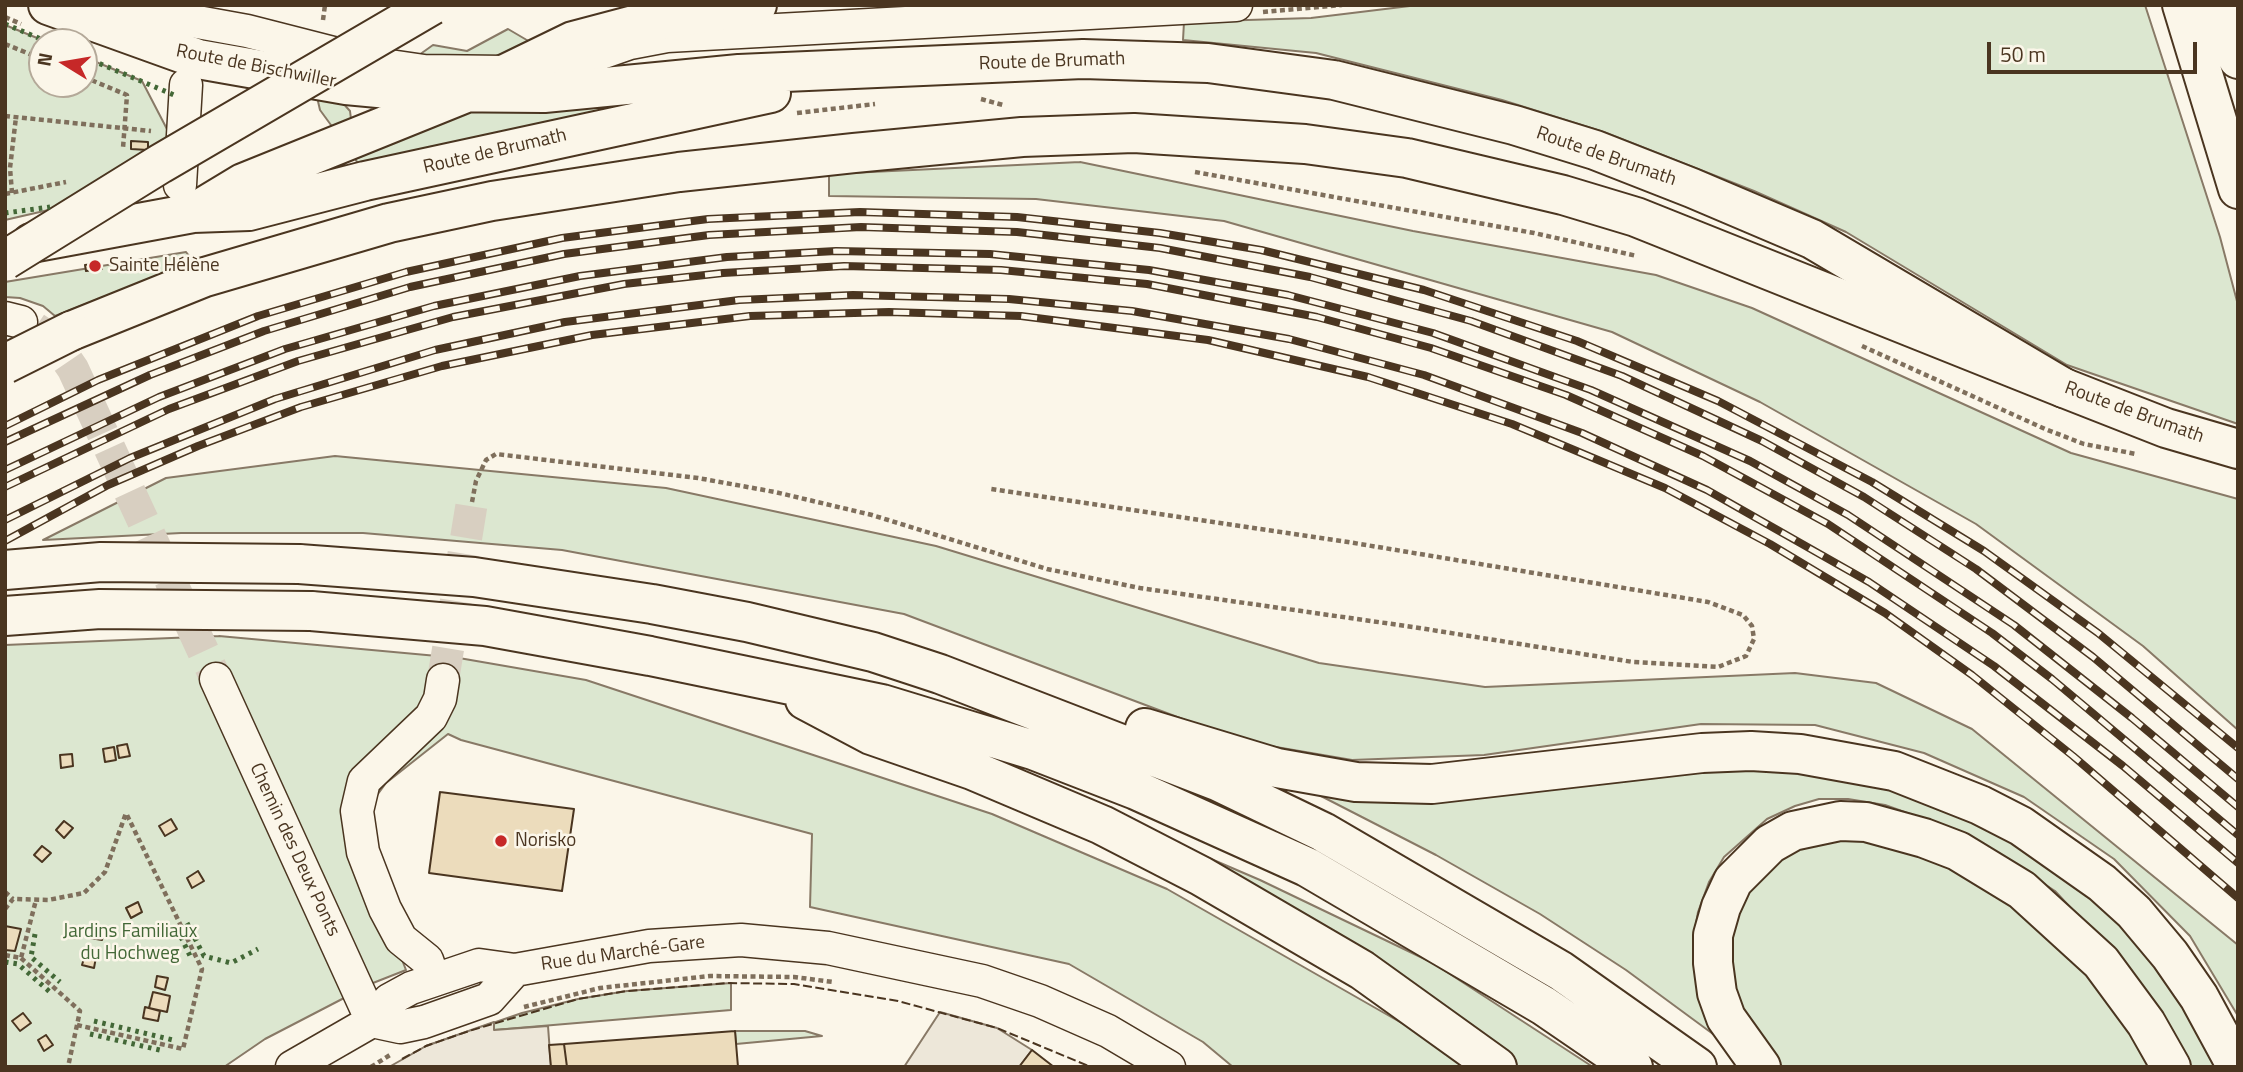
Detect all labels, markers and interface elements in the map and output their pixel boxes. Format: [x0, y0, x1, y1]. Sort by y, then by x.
north arrow [28, 28, 98, 98]
scale bar [1991, 28, 2201, 72]
text: 50 m [2000, 38, 2046, 70]
street label: Route de Bischwiller [174, 40, 338, 94]
street label: Route de Brumath [978, 48, 1126, 76]
text: N [28, 50, 59, 69]
street label: Route de Brumath [1533, 122, 1679, 192]
street label: Route de Brumath [421, 124, 569, 180]
place label: Sainte Hélène [109, 255, 220, 277]
marker: Sainte Hélène [87, 258, 103, 274]
street label: Route de Brumath [2061, 377, 2207, 449]
street label: Chemin des Deux Ponts [244, 760, 344, 940]
place label: Norisko [515, 830, 576, 852]
marker: Norisko [493, 833, 509, 849]
park label: Jardins Familiaux du Hochweg [63, 921, 197, 965]
street label: Rue du Marché-Gare [540, 931, 706, 977]

